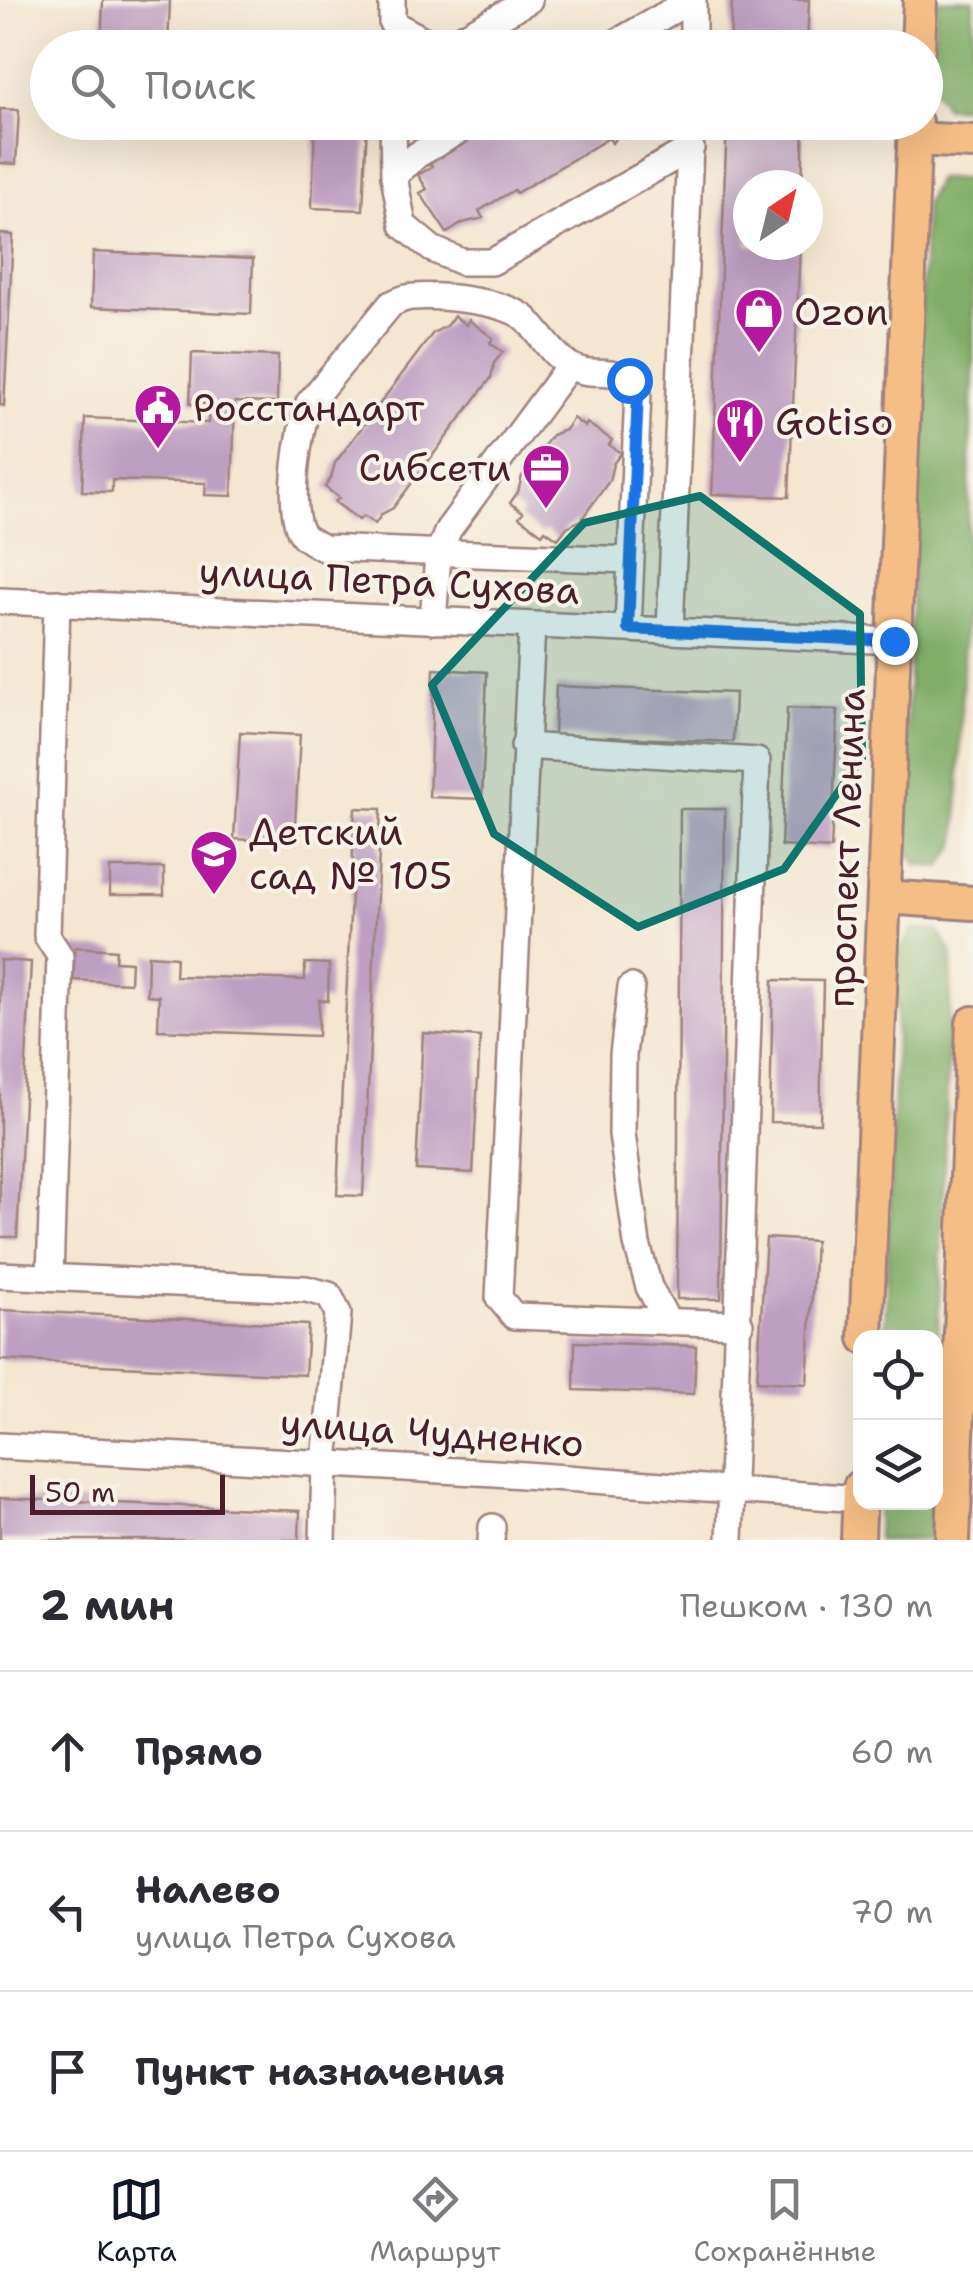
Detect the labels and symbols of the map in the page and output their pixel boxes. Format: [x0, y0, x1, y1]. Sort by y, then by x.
north arrow [733, 170, 823, 260]
shop icon: Ozon [733, 286, 785, 354]
place label: Ozon [794, 286, 888, 337]
route start [607, 358, 653, 404]
public building icon: Росстандарт [132, 382, 184, 450]
place label: Росстандарт [193, 382, 425, 433]
restaurant icon: Gotiso [714, 396, 766, 464]
place label: Gotiso [775, 396, 894, 447]
place label: Сибсети [359, 442, 511, 493]
office icon: Сибсети [520, 442, 572, 510]
street label: улица Петра Сухова [197, 545, 581, 616]
route end [872, 619, 918, 665]
street label: проспект Ленина [814, 687, 877, 1009]
place label: Детский сад № 105 [249, 806, 452, 901]
school or university icon: Детский сад № 105 [188, 828, 240, 896]
street label: улица Чудненко [278, 1396, 586, 1469]
scale bar [30, 1470, 225, 1514]

